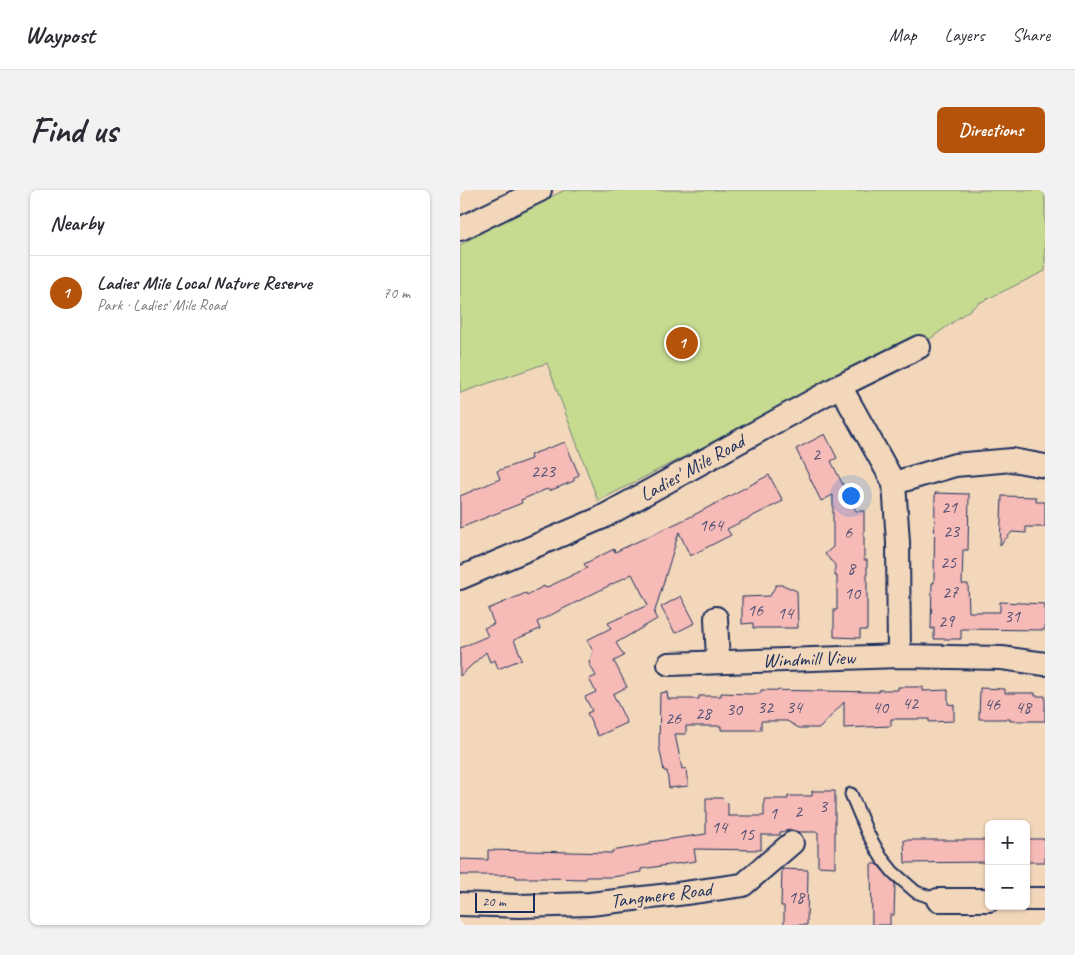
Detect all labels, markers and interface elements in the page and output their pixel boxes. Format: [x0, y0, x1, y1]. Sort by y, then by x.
text: Waypost [25, 20, 95, 50]
text: Map [889, 24, 917, 46]
text: Layers [945, 24, 984, 46]
text: Share [1012, 24, 1050, 46]
button: Directions [937, 107, 1045, 153]
text: Find us [30, 108, 117, 153]
text: Nearby [50, 210, 103, 236]
text: Ladies Mile Local Nature Reserve [97, 271, 312, 295]
text: 1 [62, 283, 70, 303]
text: 70 m [383, 283, 410, 303]
text: Park · Ladies' Mile Road [97, 295, 226, 315]
pin: 1 [666, 324, 698, 362]
street label: Ladies' Mile Road [635, 427, 752, 507]
house number: 2 [812, 443, 822, 465]
house number: 223 [531, 460, 557, 482]
your location [838, 483, 864, 509]
house number: 21 [941, 496, 958, 518]
house number: 164 [699, 514, 725, 536]
house number: 23 [943, 520, 961, 542]
house number: 6 [844, 521, 853, 543]
house number: 25 [940, 551, 957, 573]
house number: 8 [847, 557, 857, 579]
house number: 27 [942, 581, 959, 603]
house number: 10 [844, 582, 862, 604]
house number: 16 [747, 599, 764, 621]
house number: 14 [777, 602, 795, 624]
house number: 31 [1004, 605, 1021, 627]
house number: 29 [938, 610, 956, 632]
street label: Windmill View [762, 645, 857, 673]
house number: 42 [902, 692, 920, 714]
house number: 46 [984, 693, 1001, 715]
house number: 32 [757, 696, 775, 718]
house number: 34 [786, 696, 804, 718]
house number: 40 [872, 696, 890, 718]
house number: 48 [1015, 696, 1033, 718]
house number: 30 [726, 698, 744, 720]
house number: 28 [695, 702, 713, 724]
house number: 26 [665, 707, 682, 729]
house number: 3 [819, 795, 829, 817]
house number: 2 [794, 800, 804, 822]
house number: 1 [769, 802, 778, 824]
house number: 14 [711, 816, 729, 838]
map controls [985, 820, 1030, 910]
button: + [985, 820, 1030, 865]
house number: 15 [738, 823, 755, 845]
button: − [985, 865, 1030, 910]
street label: Tangmere Road [609, 876, 716, 914]
house number: 18 [788, 886, 806, 908]
scale bar [475, 890, 535, 913]
text: 20 m [482, 893, 506, 910]

